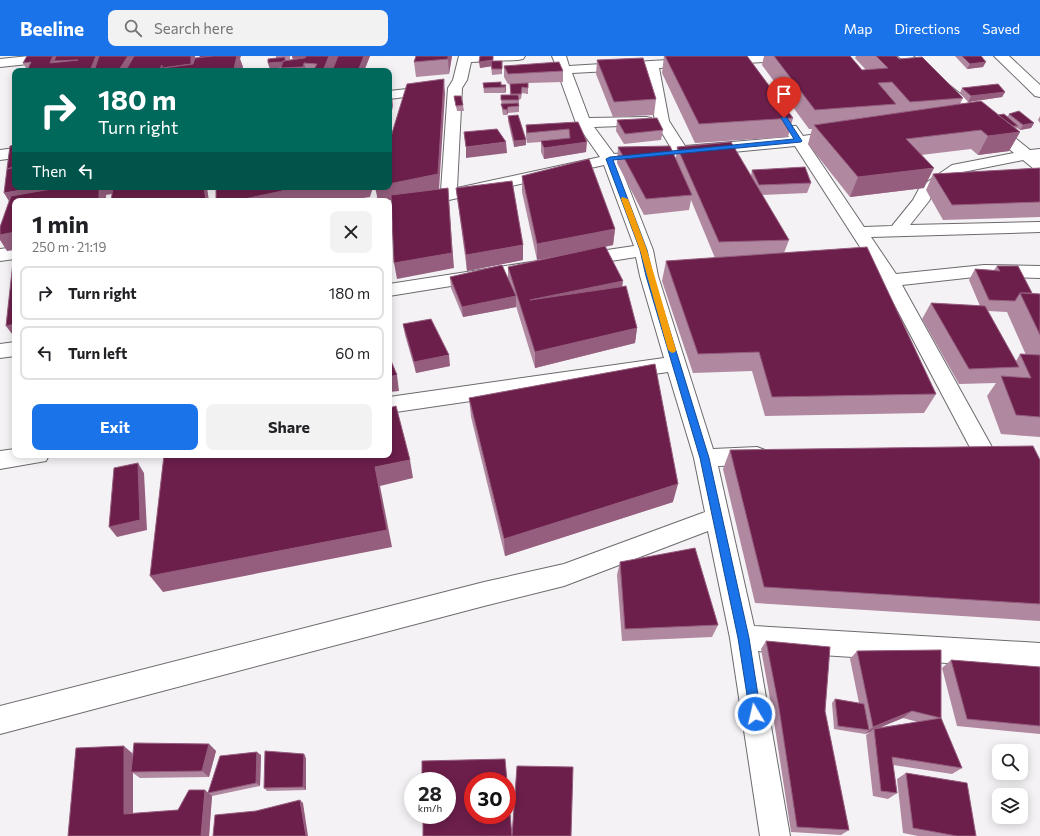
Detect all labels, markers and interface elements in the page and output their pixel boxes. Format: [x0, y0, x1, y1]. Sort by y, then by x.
search box [108, 10, 388, 46]
text: Beeline [20, 17, 84, 40]
icon: search [122, 17, 144, 39]
text: Search here [154, 19, 233, 37]
text: Map [844, 20, 873, 37]
text: Directions [895, 20, 960, 37]
text: Saved [982, 20, 1020, 37]
pin [767, 77, 801, 118]
text: 180 m [98, 82, 176, 116]
icon: arrive [773, 83, 795, 105]
icon: right [32, 84, 84, 136]
text: Turn right [98, 116, 178, 138]
icon: left [75, 160, 97, 182]
text: Then [32, 162, 67, 180]
text: 1 min [32, 209, 89, 238]
button: close [330, 211, 372, 253]
text: 250 m · 21:19 [32, 239, 106, 255]
icon: right [34, 282, 56, 304]
text: Turn right [68, 284, 137, 302]
text: 180 m [329, 284, 370, 302]
icon: left [34, 342, 56, 364]
text: Turn left [68, 344, 127, 362]
text: 60 m [335, 344, 370, 362]
button: Exit [32, 404, 198, 450]
button: Share [206, 404, 372, 450]
position arrow [734, 693, 776, 735]
map controls [992, 744, 1028, 824]
button: search [992, 744, 1028, 780]
speed limit sign: 30 [464, 772, 516, 824]
text: 28 [418, 781, 442, 805]
button: layers [992, 788, 1028, 824]
text: km/h [418, 802, 442, 814]

